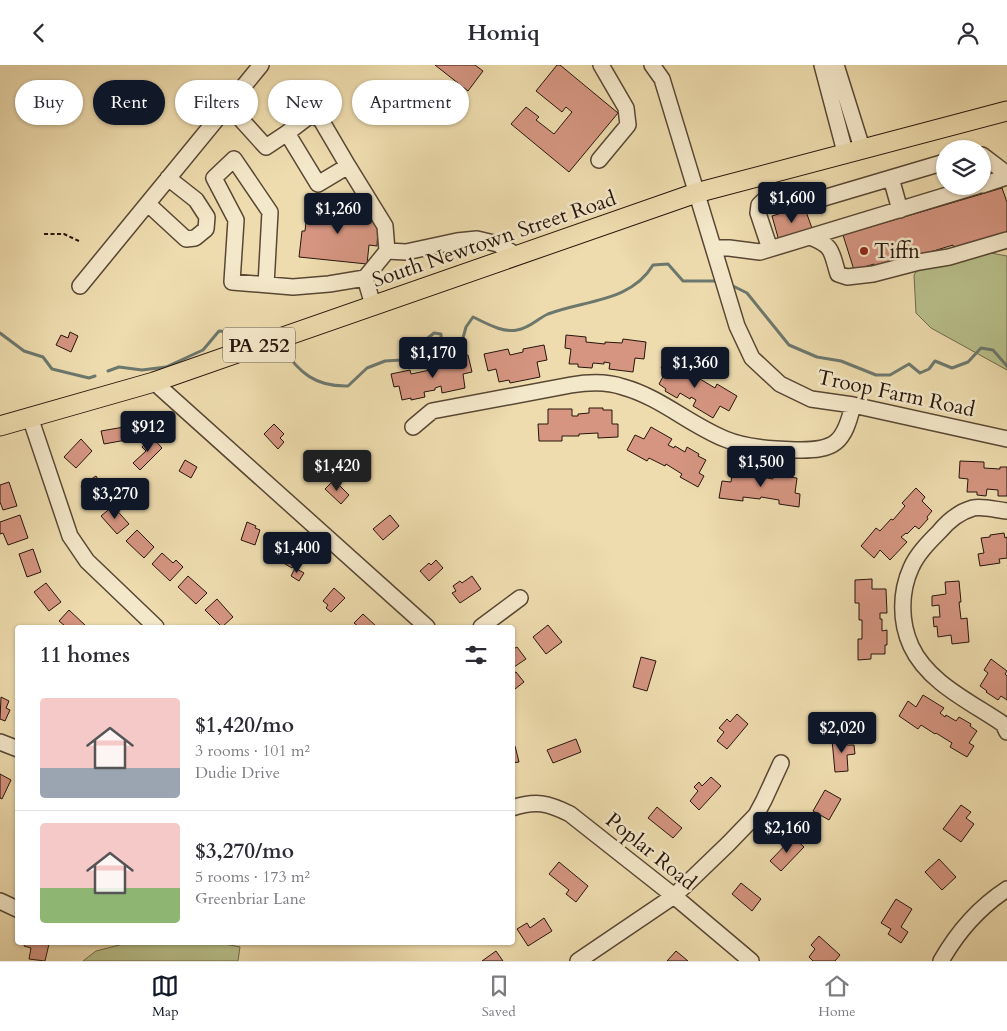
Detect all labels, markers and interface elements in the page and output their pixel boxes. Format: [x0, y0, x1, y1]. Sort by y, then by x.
text: Homiq [467, 18, 540, 48]
icon: back [25, 19, 53, 47]
icon: person [954, 19, 982, 47]
chip: Buy [15, 80, 83, 125]
chip: Rent [93, 80, 165, 125]
chip: Filters [175, 80, 258, 125]
chip: New [268, 80, 342, 125]
chip: Apartment [352, 80, 469, 125]
map controls [936, 140, 991, 195]
button: layers [936, 140, 991, 195]
pin: $1,600 [751, 181, 833, 224]
street label: South Newtown Street Road [368, 184, 620, 295]
text: $1,600 [769, 187, 815, 209]
pin: $1,260 [297, 193, 379, 235]
text: $1,260 [315, 198, 361, 220]
place label: Tiffn [874, 237, 920, 266]
marker: Tiffn [858, 245, 870, 257]
road number: PA 252 [223, 327, 295, 363]
pin: $1,170 [392, 337, 474, 379]
text: $1,170 [410, 342, 456, 364]
pin: $1,360 [654, 347, 736, 389]
text: $1,360 [672, 352, 718, 374]
street label: Troop Farm Road [814, 363, 978, 424]
pin: $912 [118, 411, 178, 453]
text: $912 [132, 416, 164, 438]
pin: $1,500 [720, 445, 802, 488]
pin: $1,420 [296, 449, 378, 492]
text: $1,500 [738, 451, 784, 473]
text: $1,420 [314, 455, 360, 477]
pin: $3,270 [74, 477, 156, 520]
text: $3,270 [92, 483, 138, 505]
pin: $1,400 [256, 531, 338, 574]
text: $1,400 [274, 537, 320, 559]
text: 11 homes [40, 641, 130, 670]
icon: filters [462, 641, 490, 669]
text: $1,420/mo [195, 711, 294, 740]
pin: $2,020 [801, 711, 883, 754]
text: $2,020 [819, 717, 865, 739]
icon: home [80, 718, 140, 778]
text: 3 rooms · 101 m² [195, 740, 310, 762]
text: Dudie Drive [195, 762, 280, 784]
street label: Poplar Road [599, 806, 702, 897]
pin: $2,160 [746, 811, 828, 854]
text: $2,160 [764, 817, 810, 839]
text: $3,270/mo [195, 837, 294, 866]
icon: home [80, 843, 140, 903]
text: 5 rooms · 173 m² [195, 866, 310, 888]
text: Greenbriar Lane [195, 888, 306, 910]
tab: Map [151, 972, 179, 1021]
tab: Saved [482, 972, 516, 1021]
tab: Home [818, 972, 856, 1021]

